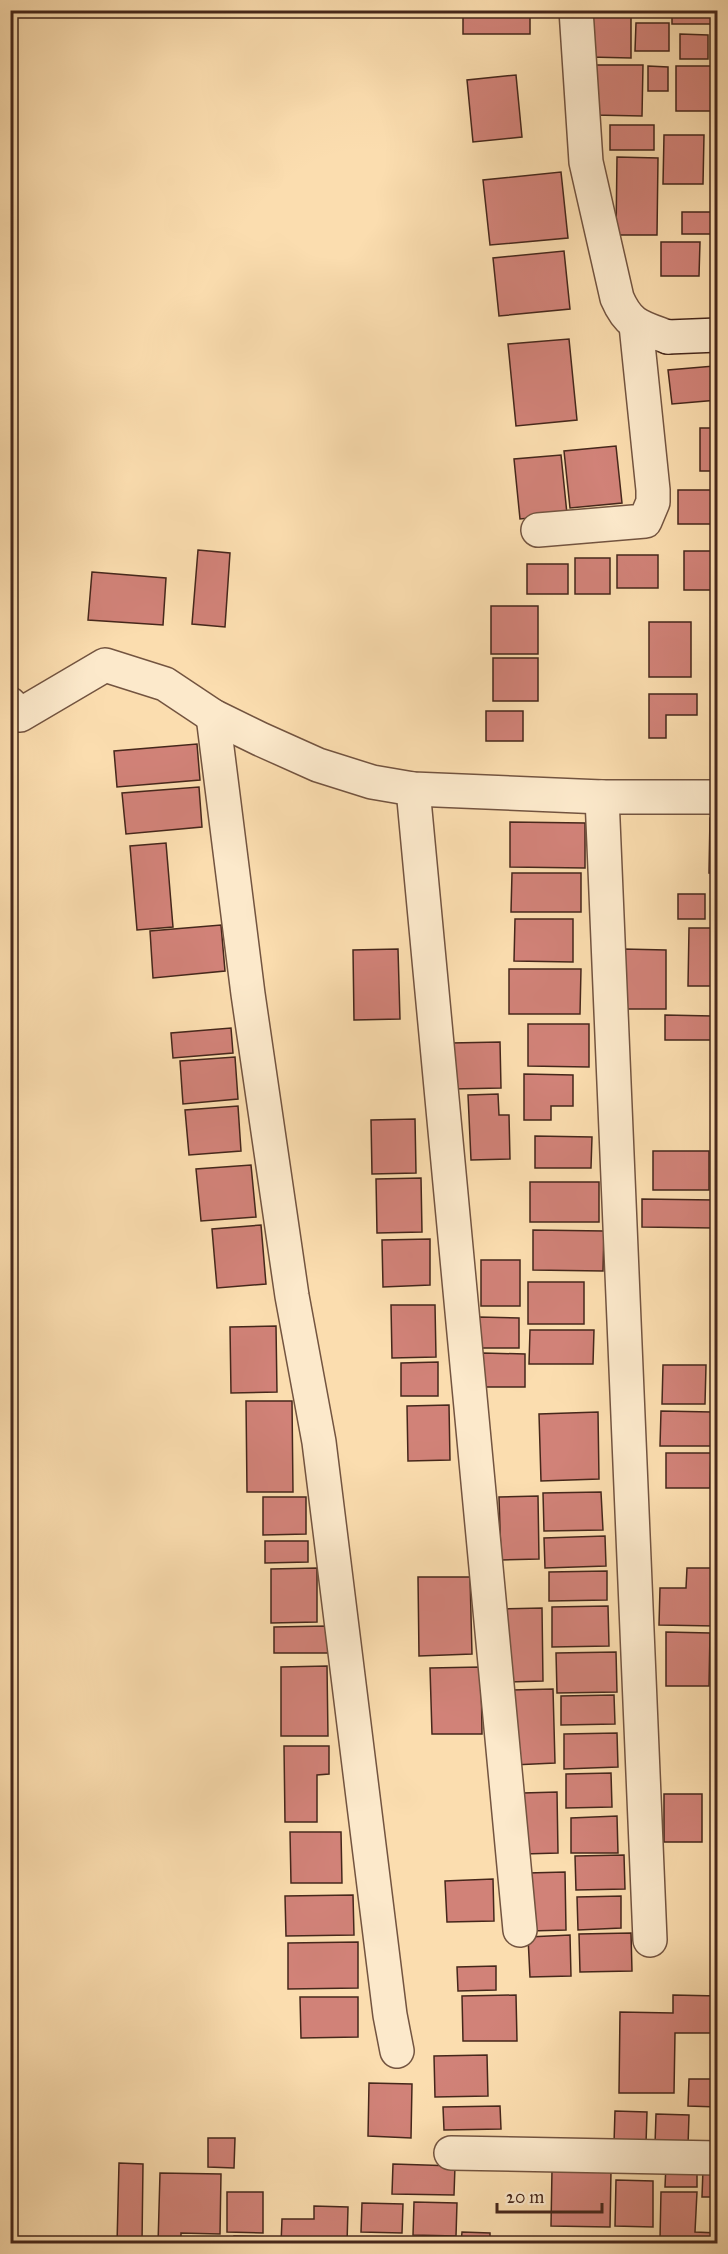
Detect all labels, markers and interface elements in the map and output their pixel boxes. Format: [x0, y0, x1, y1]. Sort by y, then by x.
scale bar [497, 2176, 602, 2214]
text: 20 m [506, 2186, 544, 2208]

